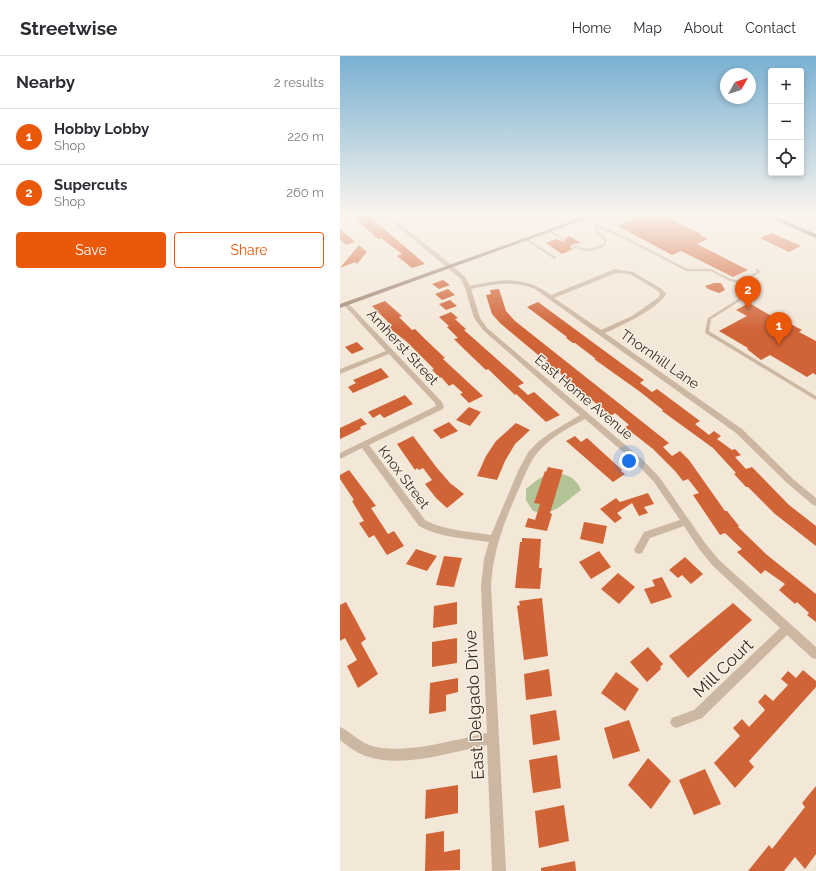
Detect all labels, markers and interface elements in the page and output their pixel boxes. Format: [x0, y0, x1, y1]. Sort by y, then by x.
text: Streetwise [20, 17, 117, 39]
text: Home [572, 20, 611, 36]
text: Map [633, 20, 662, 36]
text: About [684, 20, 723, 36]
text: Contact [745, 20, 796, 36]
north arrow [720, 68, 756, 104]
map controls [768, 68, 804, 176]
button: + [768, 68, 804, 104]
text: Nearby [16, 72, 75, 92]
text: 2 results [274, 75, 324, 90]
button: − [768, 104, 804, 140]
text: Hobby Lobby [54, 120, 149, 138]
text: 1 [26, 129, 32, 144]
text: 220 m [287, 129, 324, 144]
text: Shop [54, 138, 85, 153]
button: locate [768, 140, 804, 176]
text: Supercuts [54, 176, 128, 194]
text: 2 [25, 185, 33, 200]
text: 260 m [286, 185, 324, 200]
text: Shop [54, 194, 85, 209]
button: Save [16, 232, 166, 268]
button: Share [174, 232, 324, 268]
pin: 2 [735, 276, 761, 309]
street label: Amherst Street [364, 306, 442, 388]
pin: 1 [766, 312, 792, 345]
street label: Thornhill Lane [618, 326, 702, 392]
street label: East Home Avenue [532, 351, 636, 443]
street label: Knox Street [375, 442, 433, 512]
your location [619, 451, 639, 471]
street label: East Delgado Drive [460, 630, 488, 780]
street label: Mill Court [689, 634, 757, 701]

